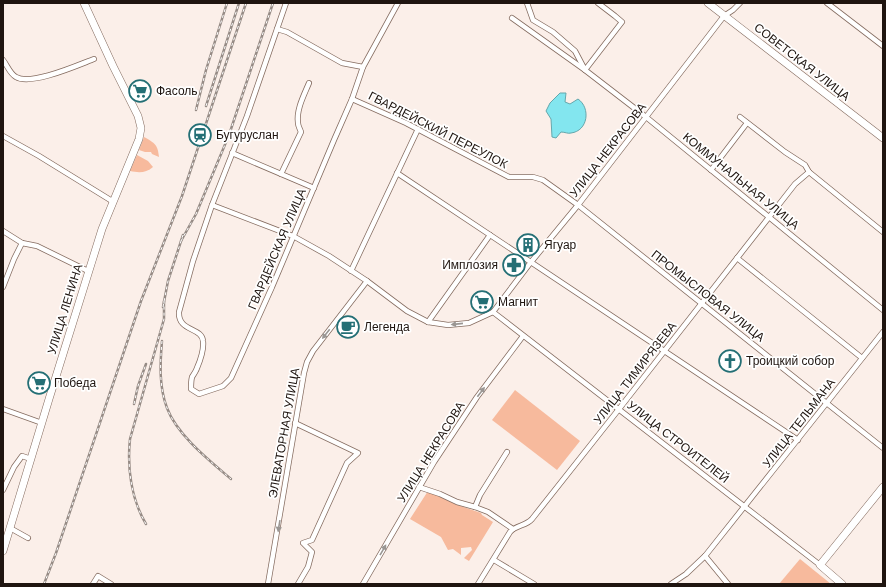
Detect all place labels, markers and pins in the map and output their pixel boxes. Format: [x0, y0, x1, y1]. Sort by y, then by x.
supermarket icon: Фасоль [127, 78, 153, 104]
place label: Фасоль [156, 83, 198, 99]
station icon: Бугуруслан [187, 122, 213, 148]
place label: Бугуруслан [216, 127, 279, 143]
building icon: Ягуар [515, 232, 541, 258]
place label: Ягуар [544, 237, 577, 253]
pharmacy icon: Имплозия [501, 252, 527, 278]
place label: Имплозия [442, 257, 498, 273]
supermarket icon: Магнит [469, 289, 495, 315]
place label: Магнит [498, 294, 539, 310]
cafe icon: Легенда [335, 314, 361, 340]
place label: Легенда [364, 319, 410, 335]
church icon: Троицкий собор [717, 348, 743, 374]
place label: Троицкий собор [746, 353, 835, 369]
supermarket icon: Победа [26, 370, 52, 396]
place label: Победа [54, 375, 96, 391]

